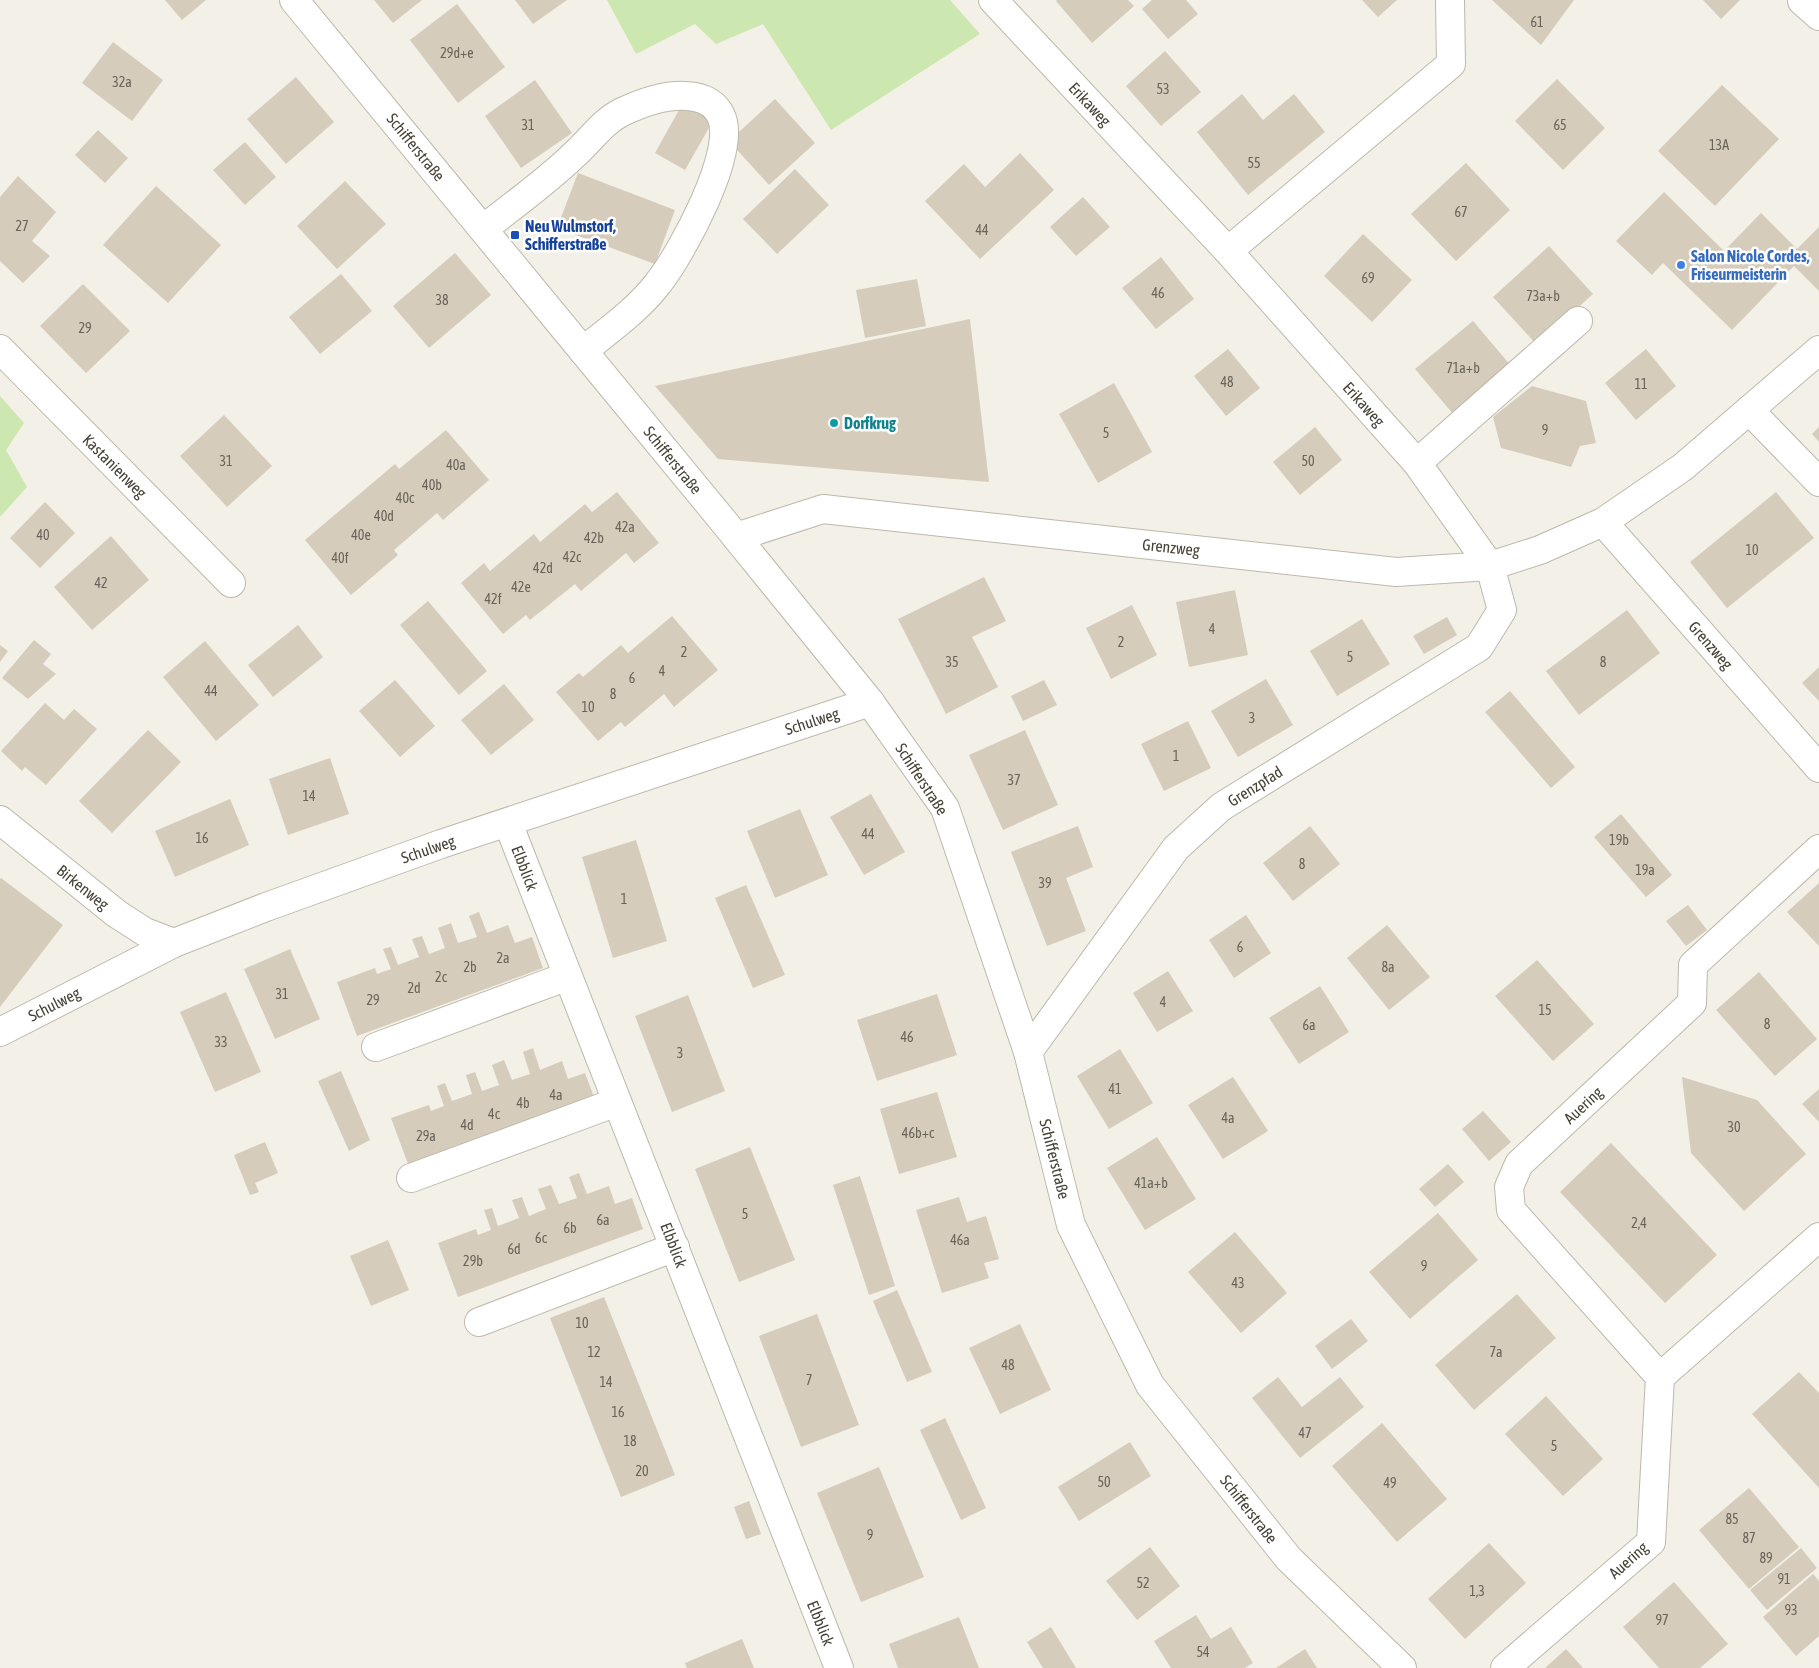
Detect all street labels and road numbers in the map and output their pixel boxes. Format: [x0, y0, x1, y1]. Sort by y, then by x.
street label: Erikaweg [1065, 78, 1115, 130]
street label: Schifferstraße [383, 110, 449, 184]
street label: Erikaweg [1339, 378, 1389, 431]
street label: Schifferstraße [640, 423, 706, 497]
street label: Kastanienweg [79, 430, 151, 502]
street label: Grenzweg [1141, 535, 1201, 560]
street label: Grenzweg [1685, 617, 1737, 673]
street label: Schulweg [783, 704, 842, 739]
street label: Schifferstraße [892, 740, 952, 818]
street label: Grenzpfad [1224, 762, 1286, 811]
street label: Schulweg [399, 831, 458, 868]
street label: Elbblick [508, 843, 542, 893]
street label: Birkenweg [53, 861, 113, 914]
street label: Schulweg [25, 983, 83, 1026]
street label: Auering [1560, 1083, 1607, 1128]
street label: Schifferstraße [1036, 1117, 1074, 1201]
street label: Elbblick [657, 1220, 691, 1270]
street label: Schifferstraße [1217, 1471, 1281, 1547]
street label: Auering [1605, 1538, 1652, 1583]
street label: Elbblick [804, 1598, 838, 1648]

